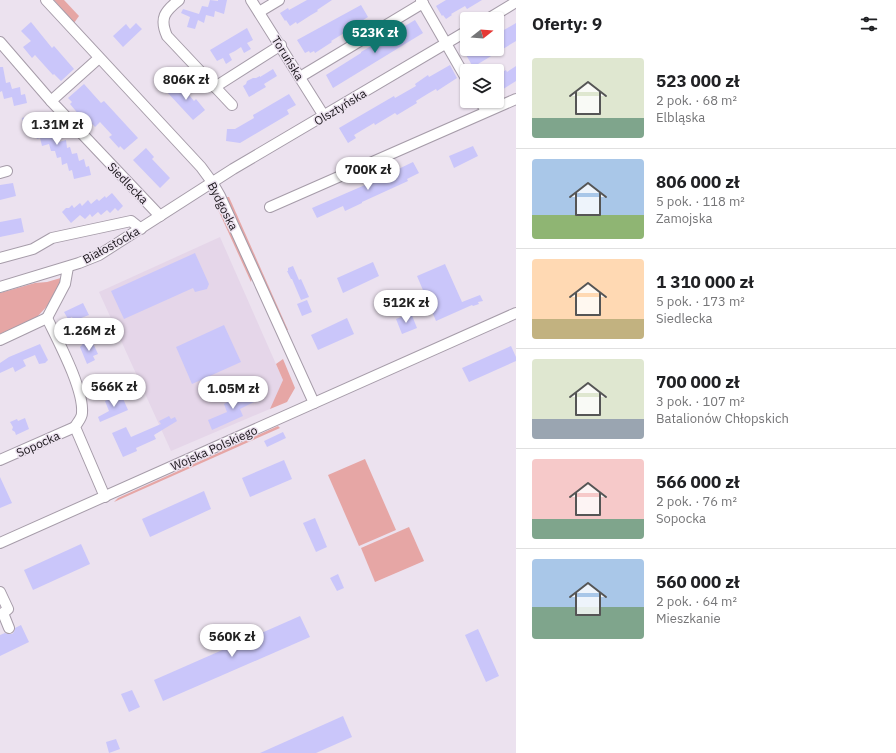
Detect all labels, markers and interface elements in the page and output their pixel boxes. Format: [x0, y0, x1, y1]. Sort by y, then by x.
north arrow [460, 12, 504, 56]
map controls [460, 12, 504, 108]
text: Oferty: 9 [532, 13, 602, 35]
icon: filters [858, 13, 880, 35]
pin: 523K zł [338, 20, 412, 54]
text: 523K zł [352, 24, 398, 41]
street label: Toruńska [269, 33, 308, 83]
button: layers [460, 64, 504, 108]
pin: 806K zł [149, 67, 223, 101]
text: 523 000 zł [656, 70, 739, 92]
text: 806K zł [163, 71, 209, 88]
icon: home [564, 74, 612, 122]
street label: Olsztyńska [311, 85, 369, 129]
text: 2 pok. · 68 m² [656, 92, 737, 109]
text: Elbląska [656, 109, 705, 126]
pin: 1.31M zł [16, 112, 98, 146]
text: 1.31M zł [31, 116, 83, 133]
pin: 700K zł [331, 157, 405, 191]
street label: Siedlecka [105, 159, 152, 207]
text: 700K zł [345, 161, 391, 178]
text: 806 000 zł [656, 171, 739, 193]
icon: home [564, 175, 612, 223]
street label: Bydgoska [204, 179, 242, 233]
text: 5 pok. · 118 m² [656, 193, 745, 210]
text: Zamojska [656, 210, 712, 227]
street label: Białostocka [80, 223, 143, 267]
text: 1 310 000 zł [656, 271, 754, 293]
icon: home [564, 275, 612, 323]
pin: 512K zł [369, 290, 443, 324]
text: 5 pok. · 173 m² [656, 293, 745, 310]
text: 512K zł [383, 294, 429, 311]
text: Siedlecka [656, 310, 712, 327]
pin: 1.26M zł [48, 318, 130, 352]
text: 1.26M zł [63, 322, 115, 339]
text: 700 000 zł [656, 371, 739, 393]
pin: 566K zł [77, 374, 151, 408]
icon: home [564, 375, 612, 423]
pin: 1.05M zł [192, 376, 274, 410]
text: 566K zł [91, 378, 137, 395]
text: 1.05M zł [207, 380, 259, 397]
text: 3 pok. · 107 m² [656, 393, 745, 410]
text: Batalionów Chłopskich [656, 410, 789, 427]
street label: Wojska Polskiego [168, 422, 260, 474]
street label: Sopocka [14, 428, 63, 460]
text: 566 000 zł [656, 471, 739, 493]
icon: home [564, 475, 612, 523]
text: 2 pok. · 76 m² [656, 493, 737, 510]
text: Sopocka [656, 510, 706, 527]
text: 560 000 zł [656, 571, 739, 593]
icon: home [564, 575, 612, 623]
text: 2 pok. · 64 m² [656, 593, 737, 610]
text: Mieszkanie [656, 610, 721, 627]
pin: 560K zł [195, 624, 269, 658]
text: 560K zł [209, 628, 255, 645]

